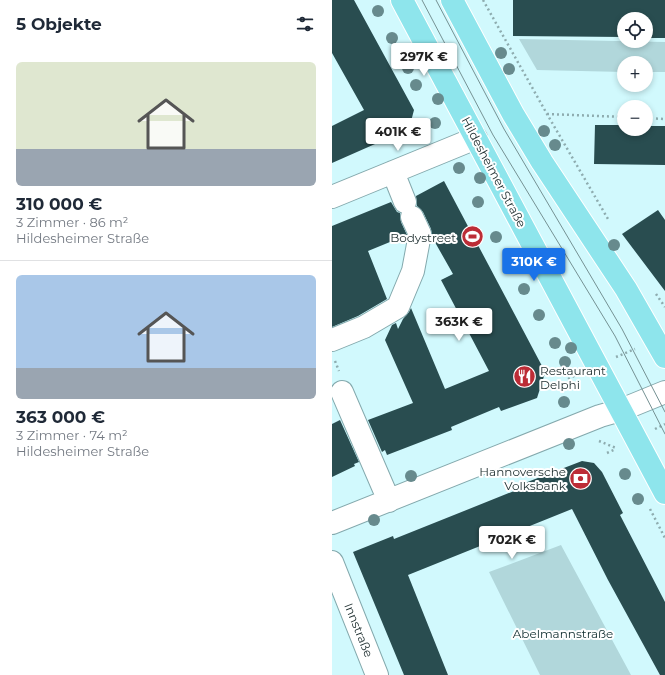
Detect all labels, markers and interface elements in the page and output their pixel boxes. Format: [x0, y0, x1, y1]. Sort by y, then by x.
map controls [617, 12, 653, 136]
button: locate [617, 12, 653, 48]
icon: filters [294, 13, 316, 35]
text: 5 Objekte [16, 14, 102, 34]
pin: 297K € [391, 43, 457, 77]
text: 297K € [400, 48, 448, 64]
button: + [617, 56, 653, 92]
icon: home [130, 88, 202, 160]
button: − [617, 100, 653, 136]
street label: Hildesheimer Straße [459, 114, 529, 230]
pin: 401K € [365, 118, 431, 152]
text: 401K € [375, 123, 421, 139]
text: 310 000 € [16, 194, 102, 214]
text: 3 Zimmer · 86 m² [16, 214, 128, 230]
sports icon: Bodystreet [459, 224, 485, 250]
text: Hildesheimer Straße [16, 230, 149, 246]
place label: Bodystreet [390, 230, 456, 245]
pin: 310K € [501, 248, 567, 282]
text: 310K € [511, 253, 557, 269]
icon: home [130, 301, 202, 373]
pin: 363K € [426, 308, 492, 342]
text: 363K € [435, 313, 483, 329]
place label: Restaurant Delphi [540, 363, 606, 392]
restaurant icon: Restaurant Delphi [511, 364, 537, 390]
text: 363 000 € [16, 407, 105, 427]
text: 3 Zimmer · 74 m² [16, 427, 128, 443]
text: Hildesheimer Straße [16, 443, 149, 459]
place label: Hannoversche Volksbank [479, 464, 567, 493]
bank icon: Hannoversche Volksbank [568, 465, 594, 491]
pin: 702K € [479, 526, 545, 560]
text: 702K € [488, 531, 536, 547]
street label: Innstraße [341, 601, 377, 659]
park label: Abelmannstraße [513, 626, 613, 641]

